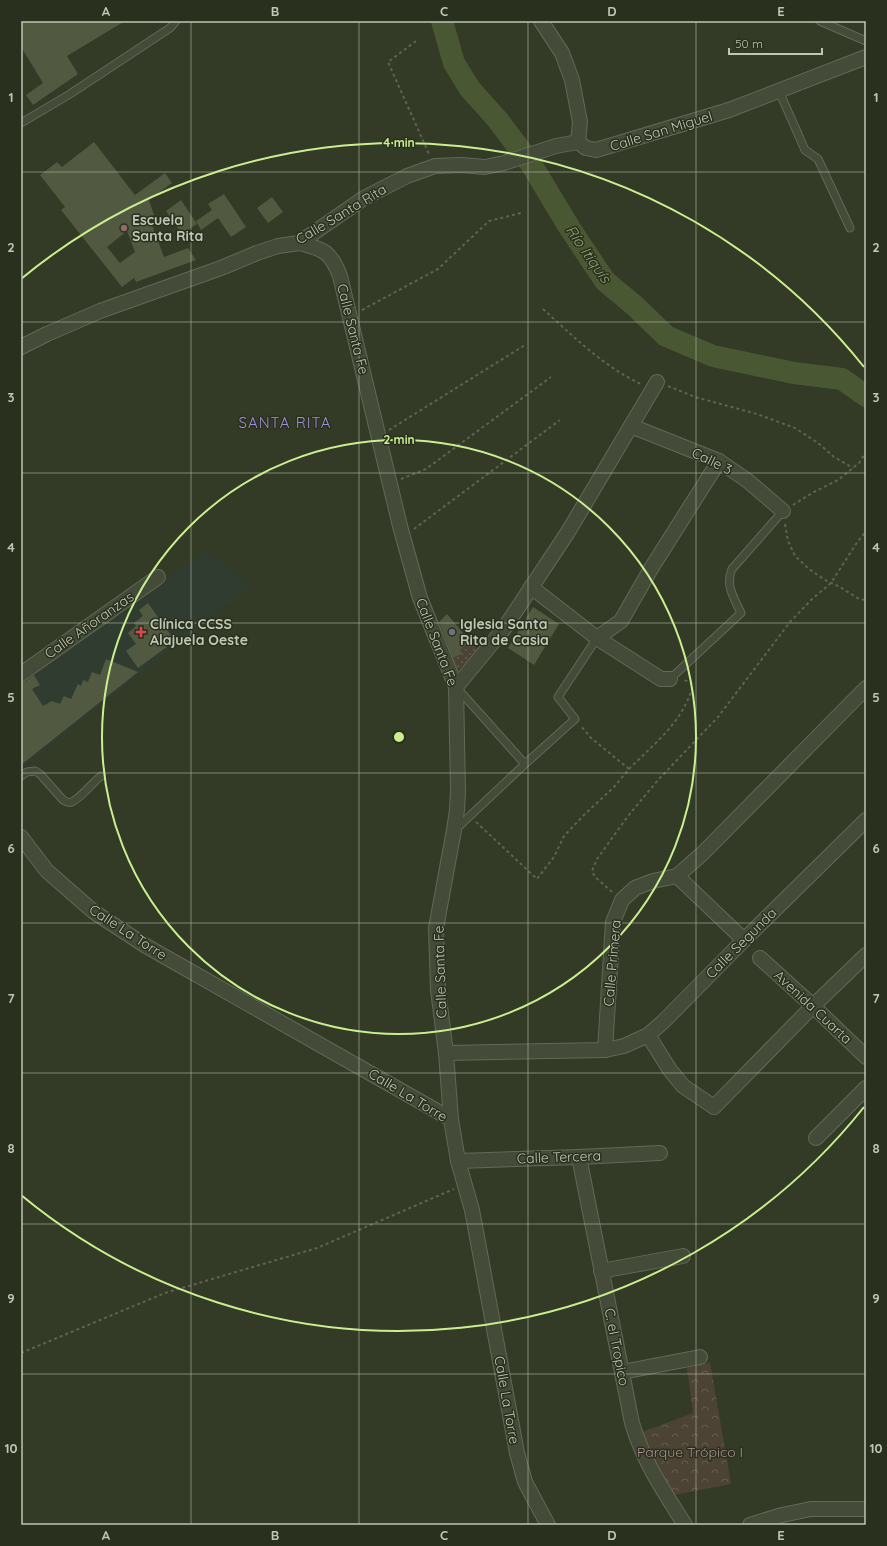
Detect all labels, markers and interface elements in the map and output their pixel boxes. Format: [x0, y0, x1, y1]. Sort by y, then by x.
text: A [102, 3, 111, 19]
text: B [271, 3, 279, 19]
text: C [440, 3, 448, 19]
text: D [607, 3, 617, 19]
text: E [777, 3, 785, 19]
scale bar [729, 30, 822, 56]
text: 50 m [735, 36, 763, 51]
text: 1 [8, 89, 14, 105]
text: 1 [873, 89, 879, 105]
street label: Calle San Miguel [608, 107, 714, 155]
text: 4 min [383, 135, 415, 150]
street label: Calle Santa Rita [292, 180, 390, 248]
place label: Escuela Santa Rita [132, 211, 203, 245]
water label: Río Itiquís [562, 221, 616, 287]
marker: Escuela Santa Rita [119, 223, 129, 233]
text: 2 [7, 239, 15, 255]
text: 2 [872, 239, 880, 255]
street label: Calle Santa Fe [333, 282, 373, 376]
text: 3 [8, 389, 15, 405]
text: 3 [873, 389, 880, 405]
district label: SANTA RITA [239, 413, 331, 432]
text: 2 min [383, 432, 415, 447]
street label: Calle 3 [689, 443, 735, 479]
text: 4 [7, 539, 15, 555]
text: 4 [872, 539, 880, 555]
street label: Calle Añoranzas [41, 588, 137, 662]
street label: Calle Santa Fe [412, 595, 462, 689]
place label: Clínica CCSS Alajuela Oeste [150, 615, 248, 649]
place label: Iglesia Santa Rita de Casia [460, 615, 549, 649]
marker: Clínica CCSS Alajuela Oeste [135, 626, 147, 638]
marker: Iglesia Santa Rita de Casia [447, 627, 457, 637]
text: 5 [7, 689, 15, 705]
text: 5 [872, 689, 880, 705]
centre of rings [392, 730, 406, 744]
text: 6 [7, 840, 15, 856]
text: 6 [872, 840, 880, 856]
street label: Calle La Torre [86, 900, 170, 964]
street label: Calle Segunda [702, 904, 780, 982]
street label: Calle Primera [599, 919, 625, 1007]
street label: Calle Santa Fe [429, 925, 451, 1019]
street label: Avenida Cuarta [770, 966, 856, 1048]
text: 7 [7, 990, 15, 1006]
text: 7 [872, 990, 880, 1006]
street label: Calle La Torre [365, 1064, 451, 1126]
text: 8 [7, 1140, 15, 1156]
text: 8 [872, 1140, 880, 1156]
street label: Calle Tercera [517, 1147, 601, 1167]
text: 9 [7, 1290, 15, 1306]
text: 9 [872, 1290, 880, 1306]
street label: C. el Tropico [601, 1307, 633, 1387]
street label: Calle La Torre [490, 1355, 524, 1445]
text: 10 [4, 1440, 18, 1456]
text: 10 [869, 1440, 883, 1456]
park label: Parque Trópico I [637, 1443, 743, 1461]
text: A [102, 1527, 111, 1543]
text: B [271, 1527, 279, 1543]
text: C [440, 1527, 448, 1543]
text: D [607, 1527, 617, 1543]
text: E [777, 1527, 785, 1543]

